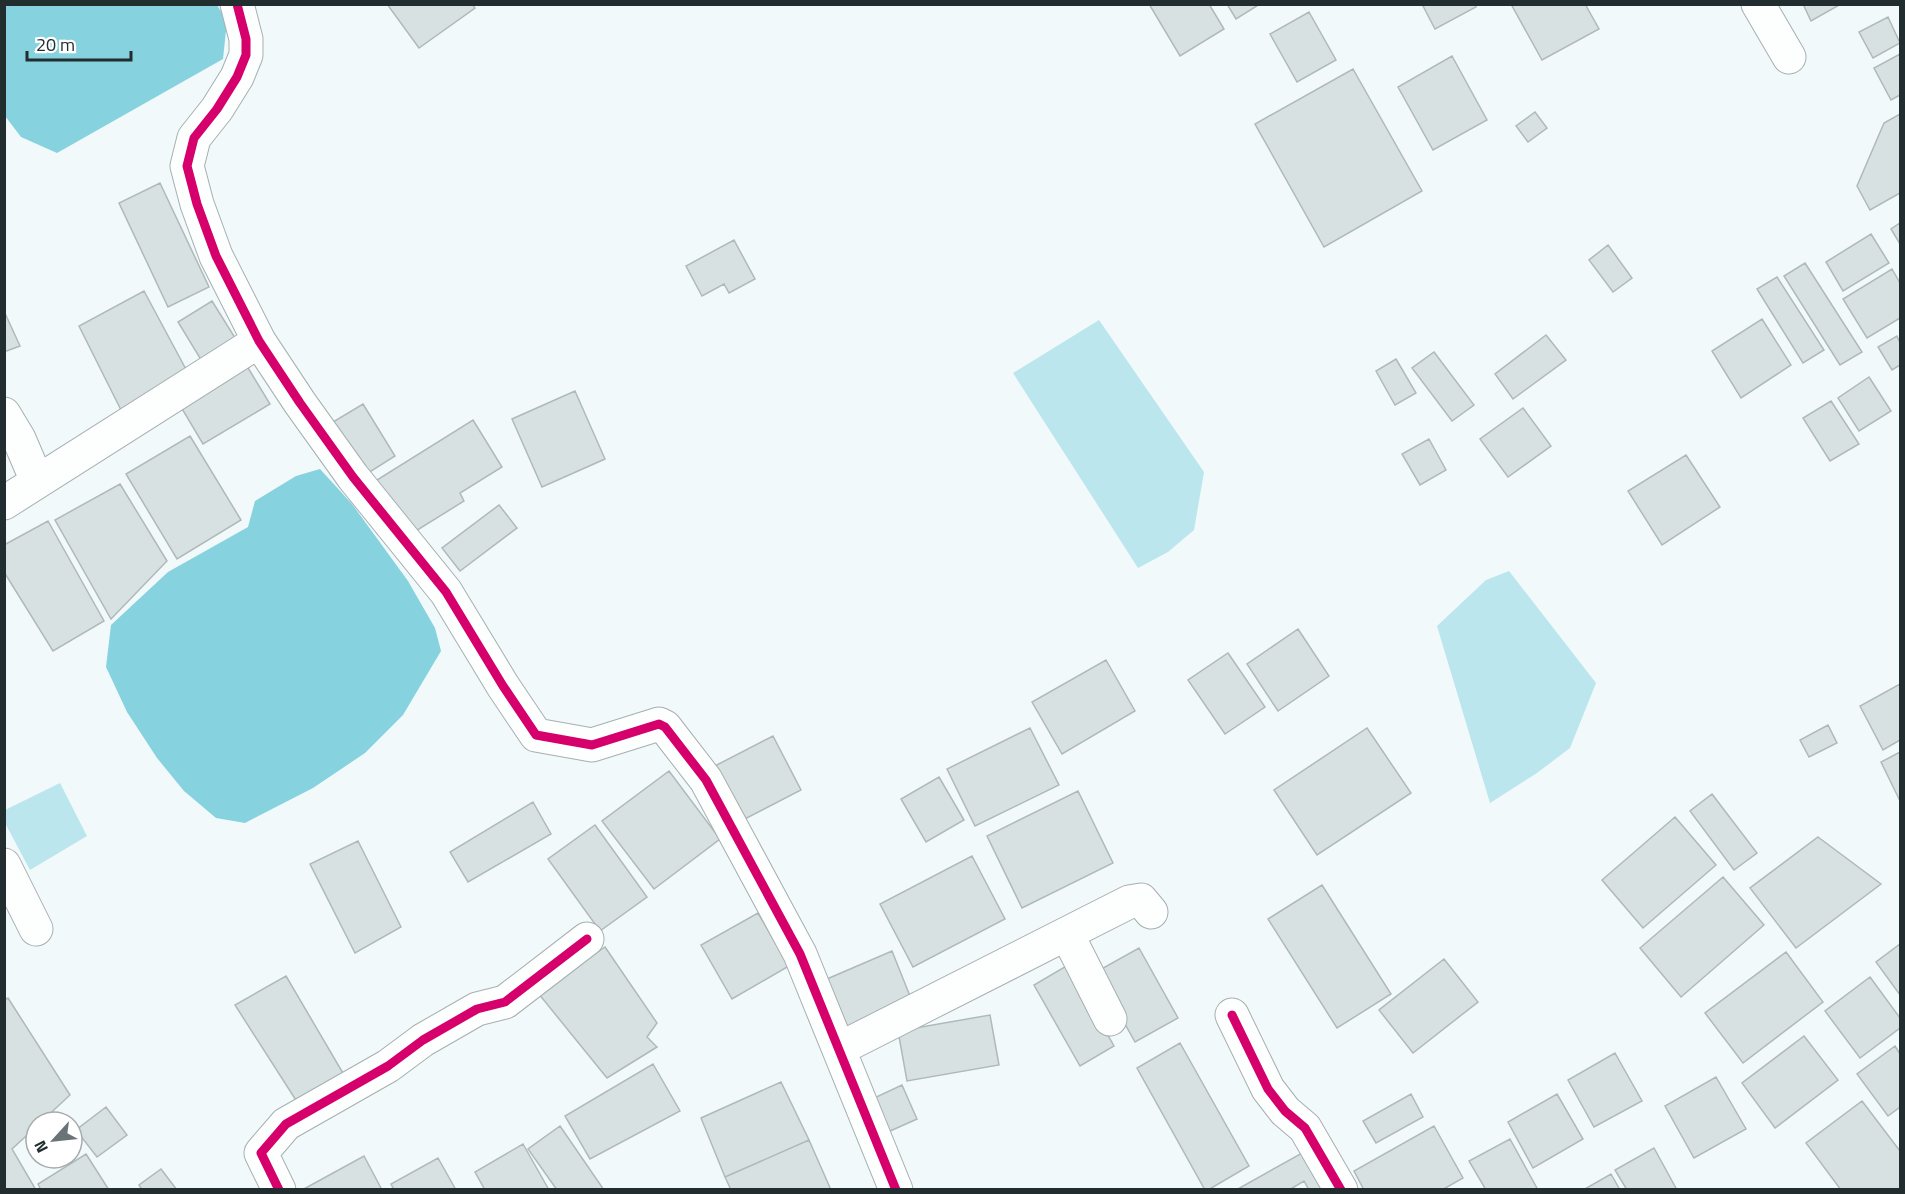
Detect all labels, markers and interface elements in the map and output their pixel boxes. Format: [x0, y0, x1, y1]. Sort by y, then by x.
scale bar [27, 24, 130, 62]
text: 20 m [36, 31, 75, 58]
north arrow [24, 1110, 84, 1170]
text: N [27, 1136, 54, 1157]

